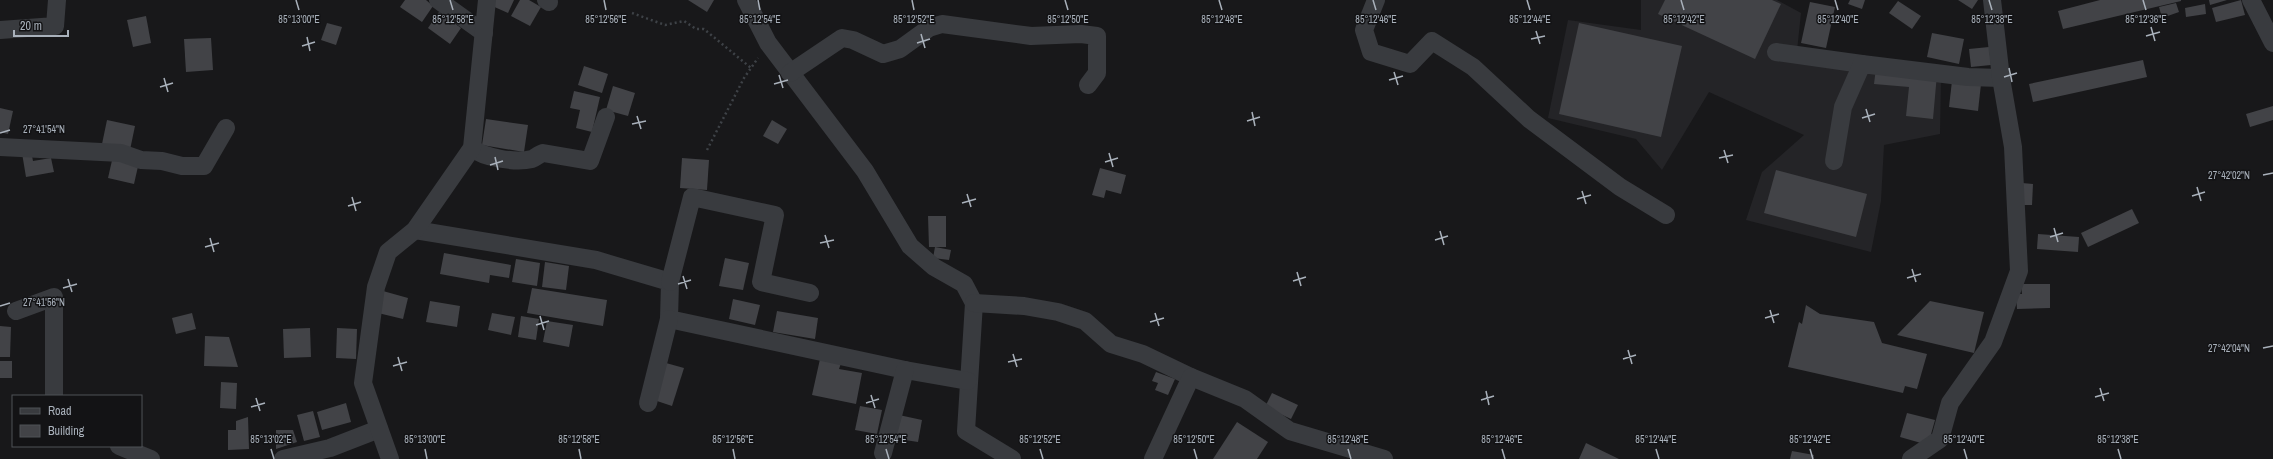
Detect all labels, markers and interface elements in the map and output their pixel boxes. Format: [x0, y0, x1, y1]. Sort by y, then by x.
scale bar [14, 12, 68, 38]
text: 85°13'00"E [278, 13, 320, 26]
text: 85°12'58"E [432, 13, 474, 26]
text: 85°12'56"E [585, 13, 627, 26]
text: 85°12'54"E [739, 13, 781, 26]
text: 85°12'52"E [893, 13, 935, 26]
text: 85°12'50"E [1047, 13, 1089, 26]
text: 85°12'48"E [1201, 13, 1243, 26]
text: 85°12'46"E [1355, 13, 1397, 26]
text: 85°12'44"E [1509, 13, 1551, 26]
text: 85°12'42"E [1663, 13, 1705, 26]
text: 85°12'40"E [1817, 13, 1859, 26]
text: 85°12'38"E [1971, 13, 2013, 26]
text: 85°12'36"E [2125, 13, 2167, 26]
text: 20 m [20, 18, 42, 34]
text: 27°41'54"N [23, 123, 65, 136]
text: 27°42'02"N [2208, 169, 2250, 182]
text: 27°41'56"N [23, 296, 65, 309]
text: 27°42'04"N [2208, 342, 2250, 355]
legend [12, 395, 142, 447]
text: Road [48, 403, 72, 419]
text: Building [48, 423, 85, 439]
text: 85°13'02"E [250, 433, 292, 446]
text: 85°13'00"E [404, 433, 446, 446]
text: 85°12'58"E [558, 433, 600, 446]
text: 85°12'56"E [712, 433, 754, 446]
text: 85°12'54"E [865, 433, 907, 446]
text: 85°12'52"E [1019, 433, 1061, 446]
text: 85°12'50"E [1173, 433, 1215, 446]
text: 85°12'48"E [1327, 433, 1369, 446]
text: 85°12'46"E [1481, 433, 1523, 446]
text: 85°12'44"E [1635, 433, 1677, 446]
text: 85°12'42"E [1789, 433, 1831, 446]
text: 85°12'40"E [1943, 433, 1985, 446]
text: 85°12'38"E [2097, 433, 2139, 446]

